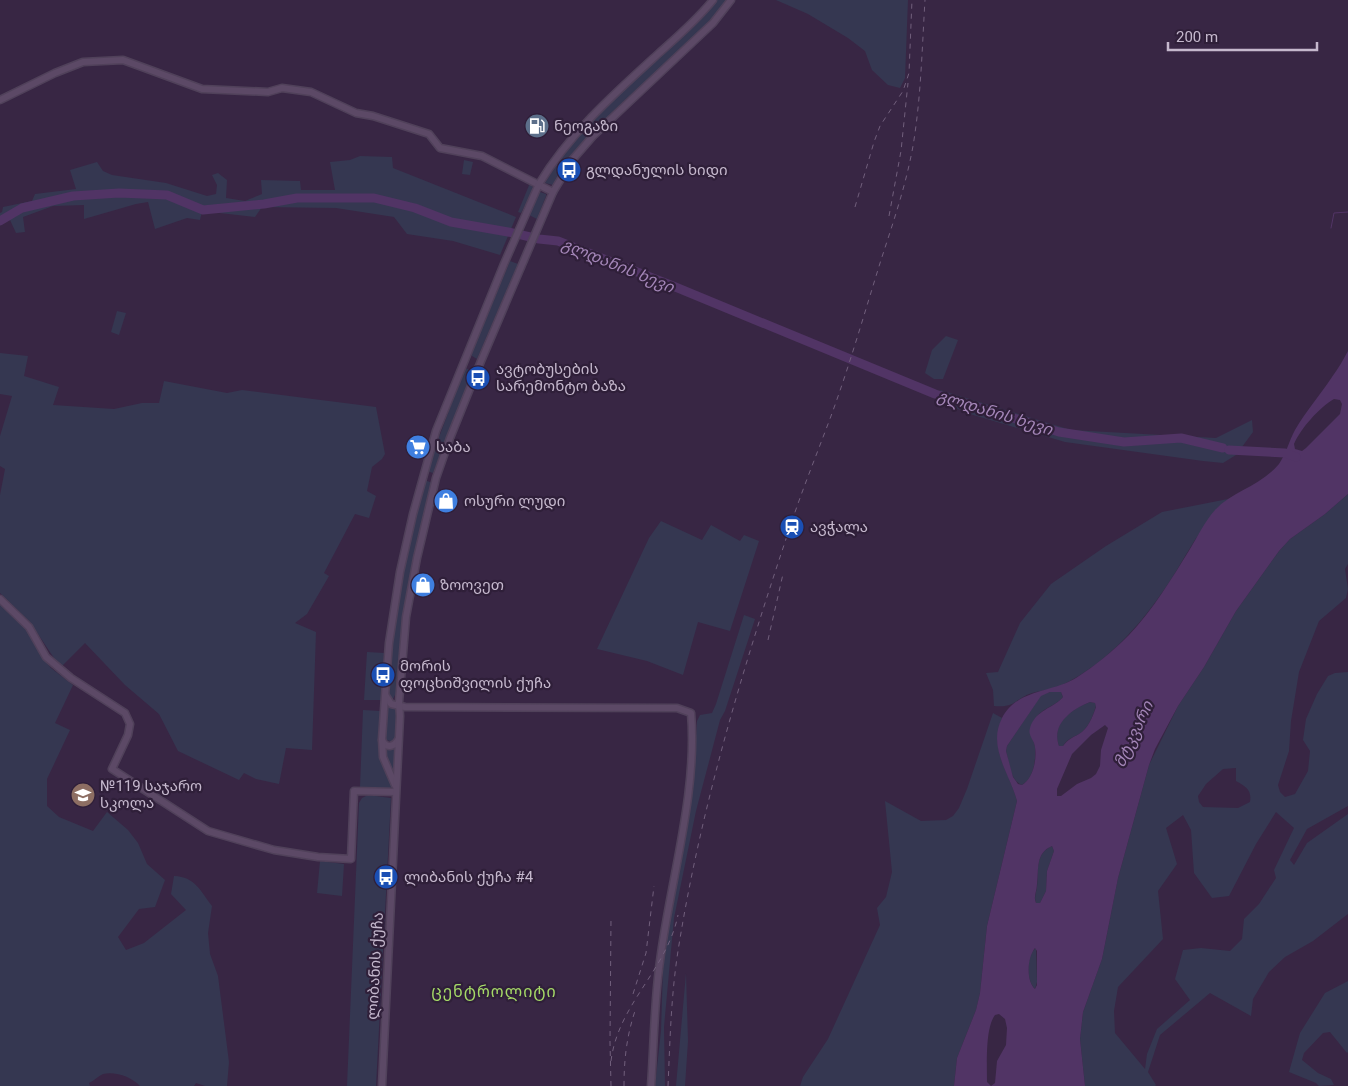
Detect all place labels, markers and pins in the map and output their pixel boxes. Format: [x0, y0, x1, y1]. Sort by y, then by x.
fuel station icon: ნეოგაზი [524, 113, 550, 139]
place label: ნეოგაზი [554, 117, 618, 135]
bus stop icon: გლდანულის ხიდი [556, 157, 582, 183]
place label: გლდანულის ხიდი [586, 161, 728, 179]
place label: ავტობუსების სარემონტო ბაზა [496, 360, 626, 395]
bus stop icon: ავტობუსების სარემონტო ბაზა [465, 365, 491, 391]
supermarket icon: საბა [405, 434, 431, 460]
place label: საბა [436, 438, 471, 456]
shop icon: ოსური ლუდი [433, 488, 459, 514]
place label: ოსური ლუდი [464, 492, 565, 510]
station icon: ავჭალა [779, 514, 805, 540]
place label: ავჭალა [810, 518, 868, 536]
shop icon: ზოოვეთ [410, 572, 436, 598]
place label: ზოოვეთ [440, 576, 504, 594]
place label: მორის ფოცხიშვილის ქუჩა [400, 657, 551, 692]
bus stop icon: მორის ფოცხიშვილის ქუჩა [370, 662, 396, 688]
place label: №119 საჯარო სკოლა [100, 777, 202, 812]
school or university icon: №119 საჯარო სკოლა [70, 782, 96, 808]
bus stop icon: ლიბანის ქუჩა #4 [373, 864, 399, 890]
place label: ლიბანის ქუჩა #4 [404, 868, 534, 886]

